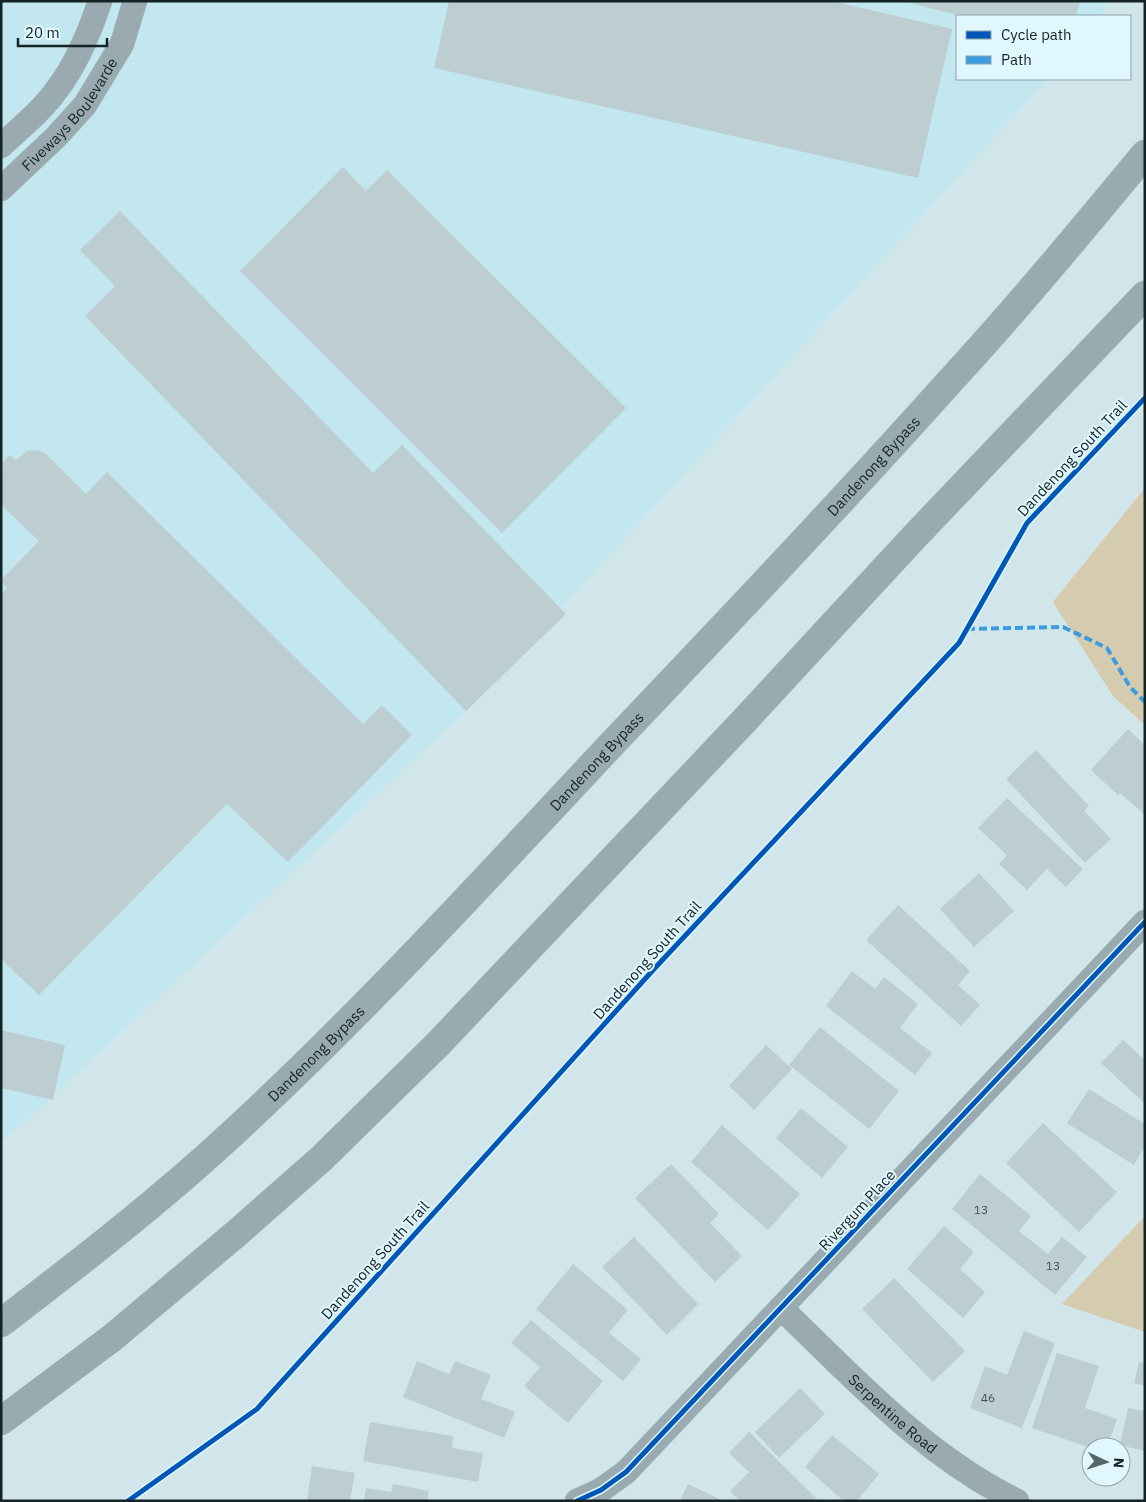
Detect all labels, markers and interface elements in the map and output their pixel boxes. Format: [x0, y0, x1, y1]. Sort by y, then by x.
scale bar [18, 15, 106, 47]
legend [956, 15, 1131, 80]
text: 20 m [25, 23, 60, 42]
text: Cycle path [1001, 25, 1072, 44]
text: Path [1001, 50, 1032, 69]
street label: Fiveways Boulevarde [17, 54, 121, 175]
street label: Dandenong South Trail [1013, 396, 1131, 520]
street label: Dandenong Bypass [823, 412, 924, 520]
street label: Dandenong Bypass [545, 708, 647, 814]
street label: Dandenong South Trail [589, 897, 705, 1023]
street label: Dandenong Bypass [263, 1001, 368, 1105]
street label: Rivergum Place [815, 1166, 899, 1254]
street label: Dandenong South Trail [317, 1197, 433, 1323]
house number: 13 [974, 1202, 988, 1217]
house number: 13 [1046, 1258, 1060, 1273]
street label: Serpentine Road [845, 1370, 941, 1457]
house number: 46 [981, 1390, 995, 1405]
north arrow [1081, 1437, 1131, 1487]
text: N [1110, 1457, 1128, 1469]

